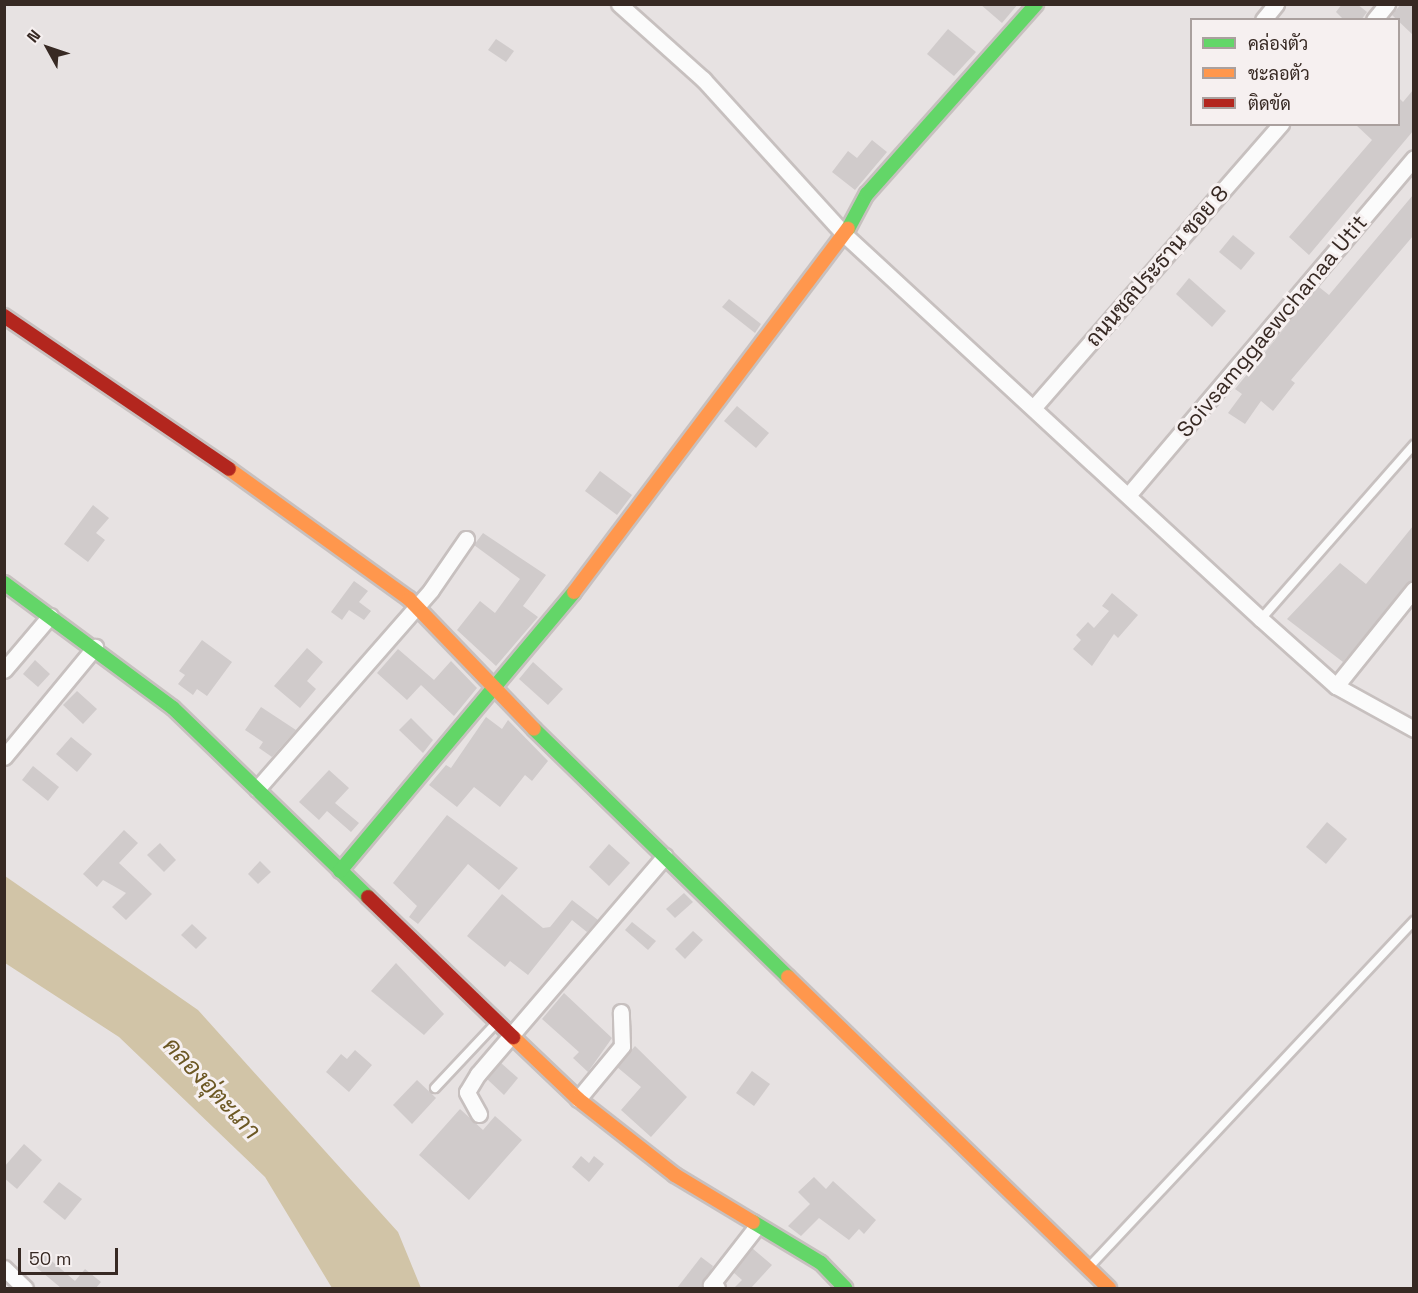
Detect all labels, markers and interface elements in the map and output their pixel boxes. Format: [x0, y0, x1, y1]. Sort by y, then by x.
north arrow [18, 18, 78, 78]
legend [1190, 18, 1400, 126]
text: N [22, 25, 45, 47]
text: คล่องตัว [1248, 32, 1308, 55]
text: ชะลอตัว [1248, 62, 1310, 85]
text: ติดขัด [1248, 92, 1291, 115]
street label: ถนนชลประธาน ซอย 8 [1080, 180, 1234, 352]
street label: Soivsamggaewchanaa Utit [1171, 210, 1373, 442]
water label: คลองอุ่ตะเภา [158, 1031, 266, 1145]
scale bar [21, 1236, 122, 1274]
text: 50 m [29, 1247, 71, 1270]

